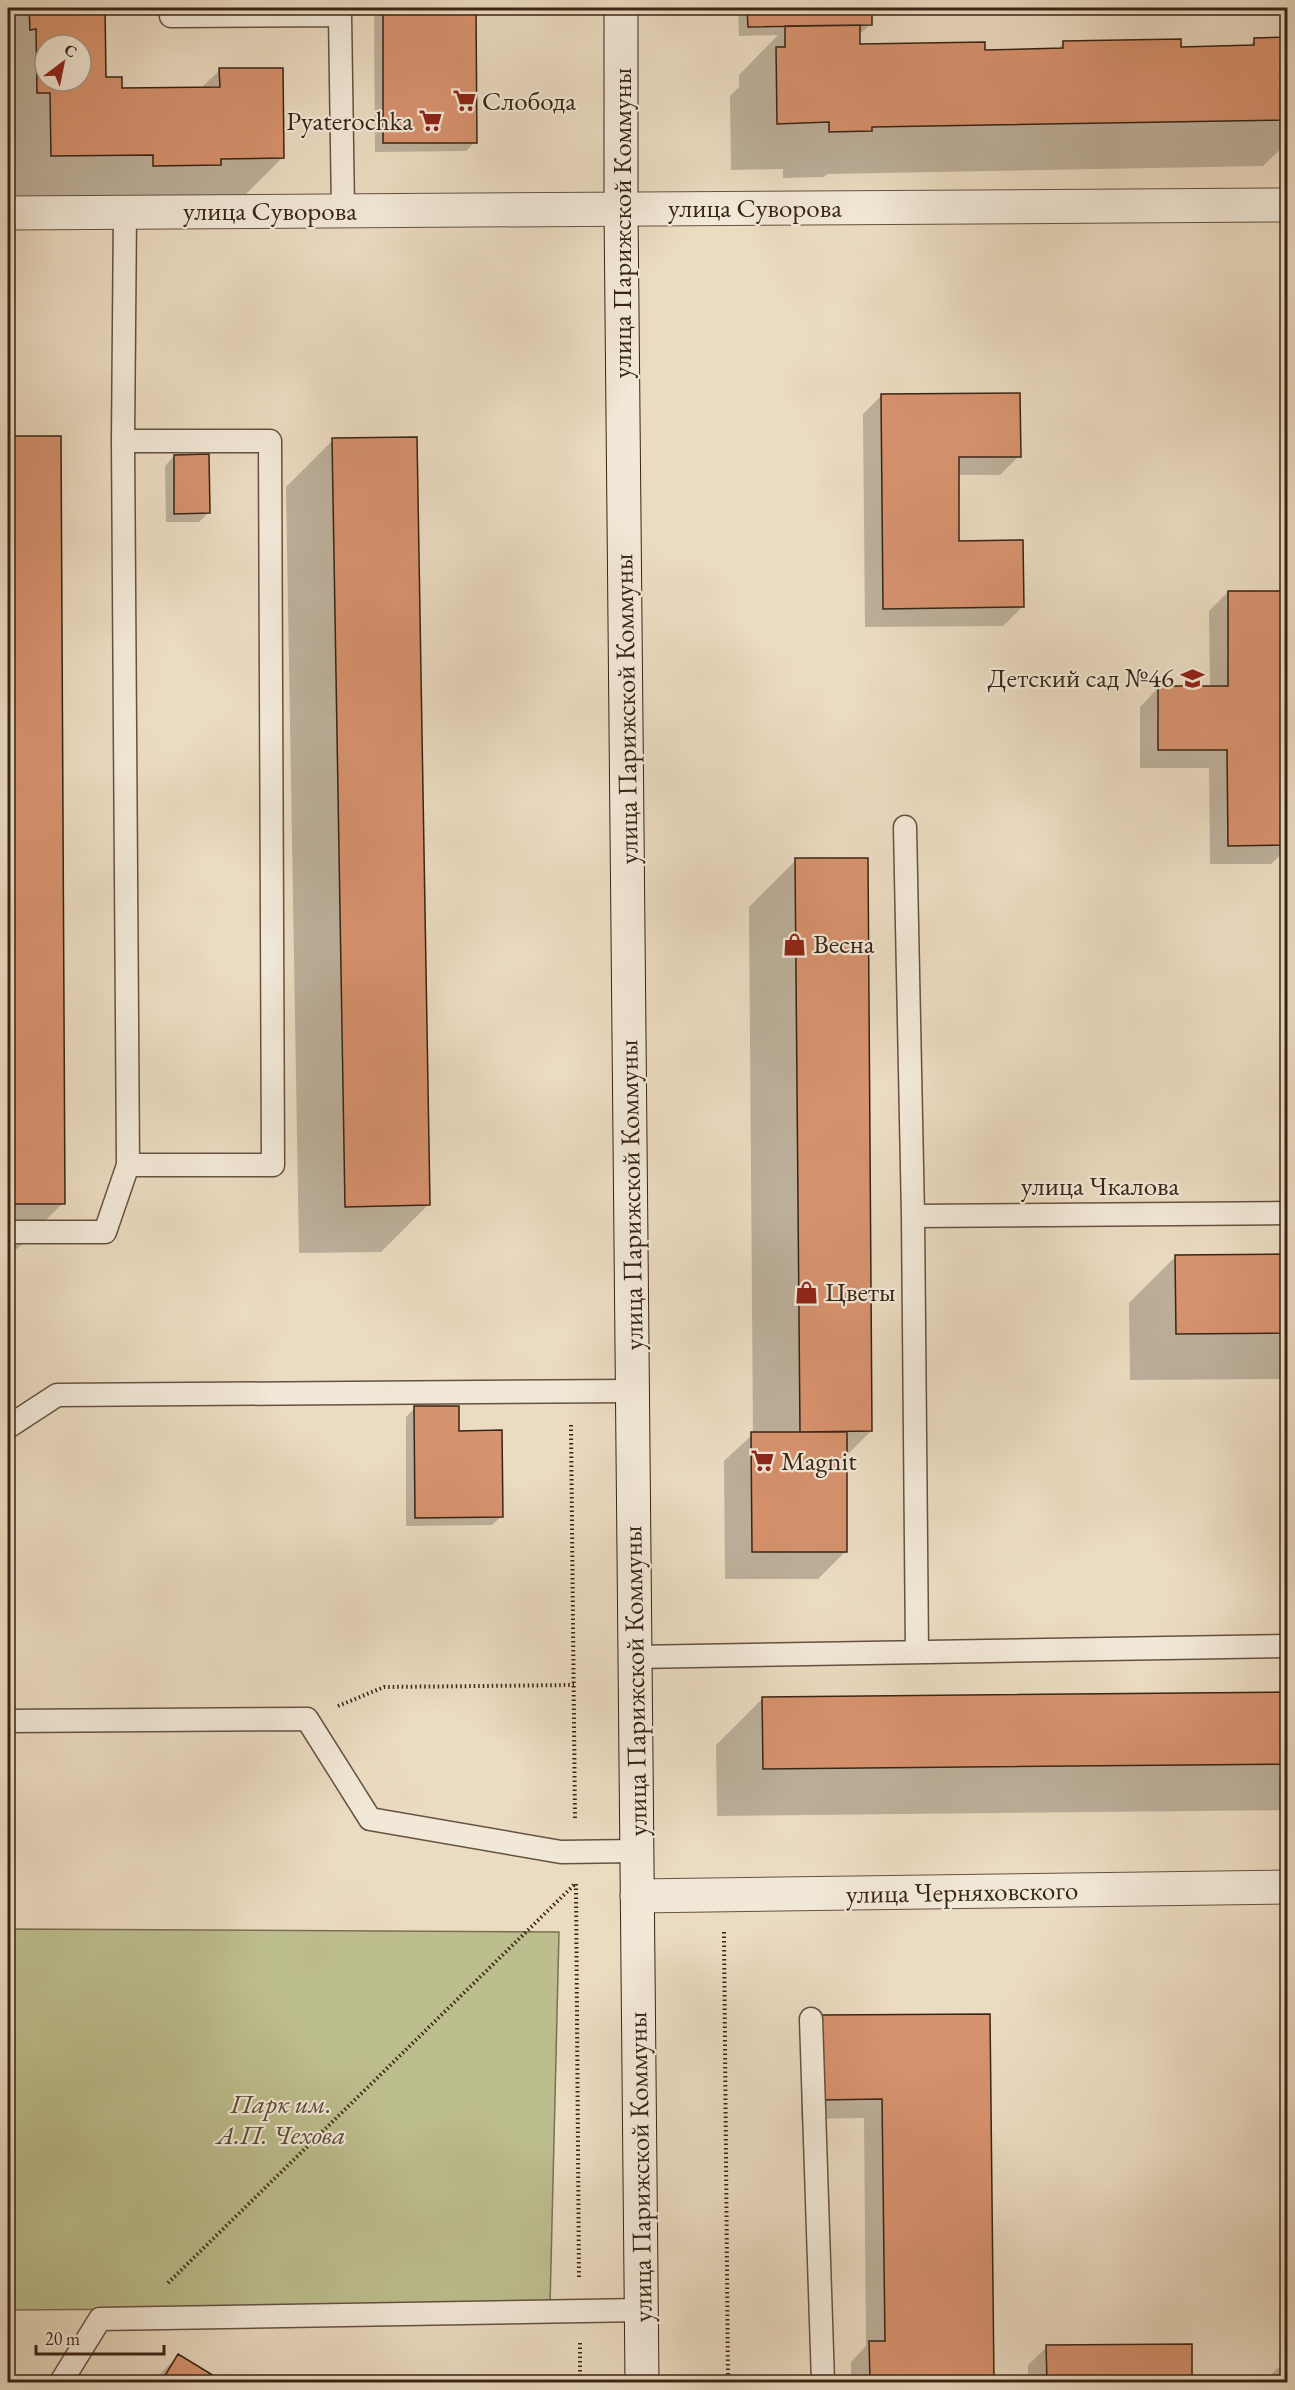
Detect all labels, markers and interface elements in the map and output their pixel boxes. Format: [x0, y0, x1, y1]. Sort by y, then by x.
north arrow [33, 33, 93, 93]
text: С [60, 39, 81, 63]
street label: улица Парижской Коммуны [604, 68, 639, 378]
place label: Слобода [482, 83, 576, 118]
supermarket icon: Слобода [451, 88, 477, 114]
place label: Pyaterochka [286, 103, 413, 138]
supermarket icon: Pyaterochka [418, 108, 444, 134]
street label: улица Суворова [668, 190, 842, 225]
street label: улица Суворова [183, 193, 357, 228]
street label: улица Парижской Коммуны [605, 553, 646, 865]
place label: Детский сад №46 [988, 660, 1174, 695]
school or university icon: Детский сад №46 [1179, 665, 1205, 691]
place label: Весна [813, 926, 875, 961]
shop icon: Весна [782, 931, 808, 957]
street label: улица Парижской Коммуны [610, 1039, 651, 1351]
street label: улица Чкалова [1021, 1168, 1180, 1203]
place label: Цветы [825, 1274, 896, 1309]
shop icon: Цветы [794, 1279, 820, 1305]
place label: Magnit [781, 1443, 857, 1478]
supermarket icon: Magnit [750, 1448, 776, 1474]
street label: улица Парижской Коммуны [614, 1525, 655, 1837]
street label: улица Черняховского [845, 1872, 1078, 1911]
street label: улица Парижской Коммуны [619, 2011, 660, 2323]
park label: Парк им. А.П. Чехова [214, 2086, 346, 2152]
scale bar [36, 2318, 164, 2356]
text: 20 m [45, 2327, 80, 2350]

